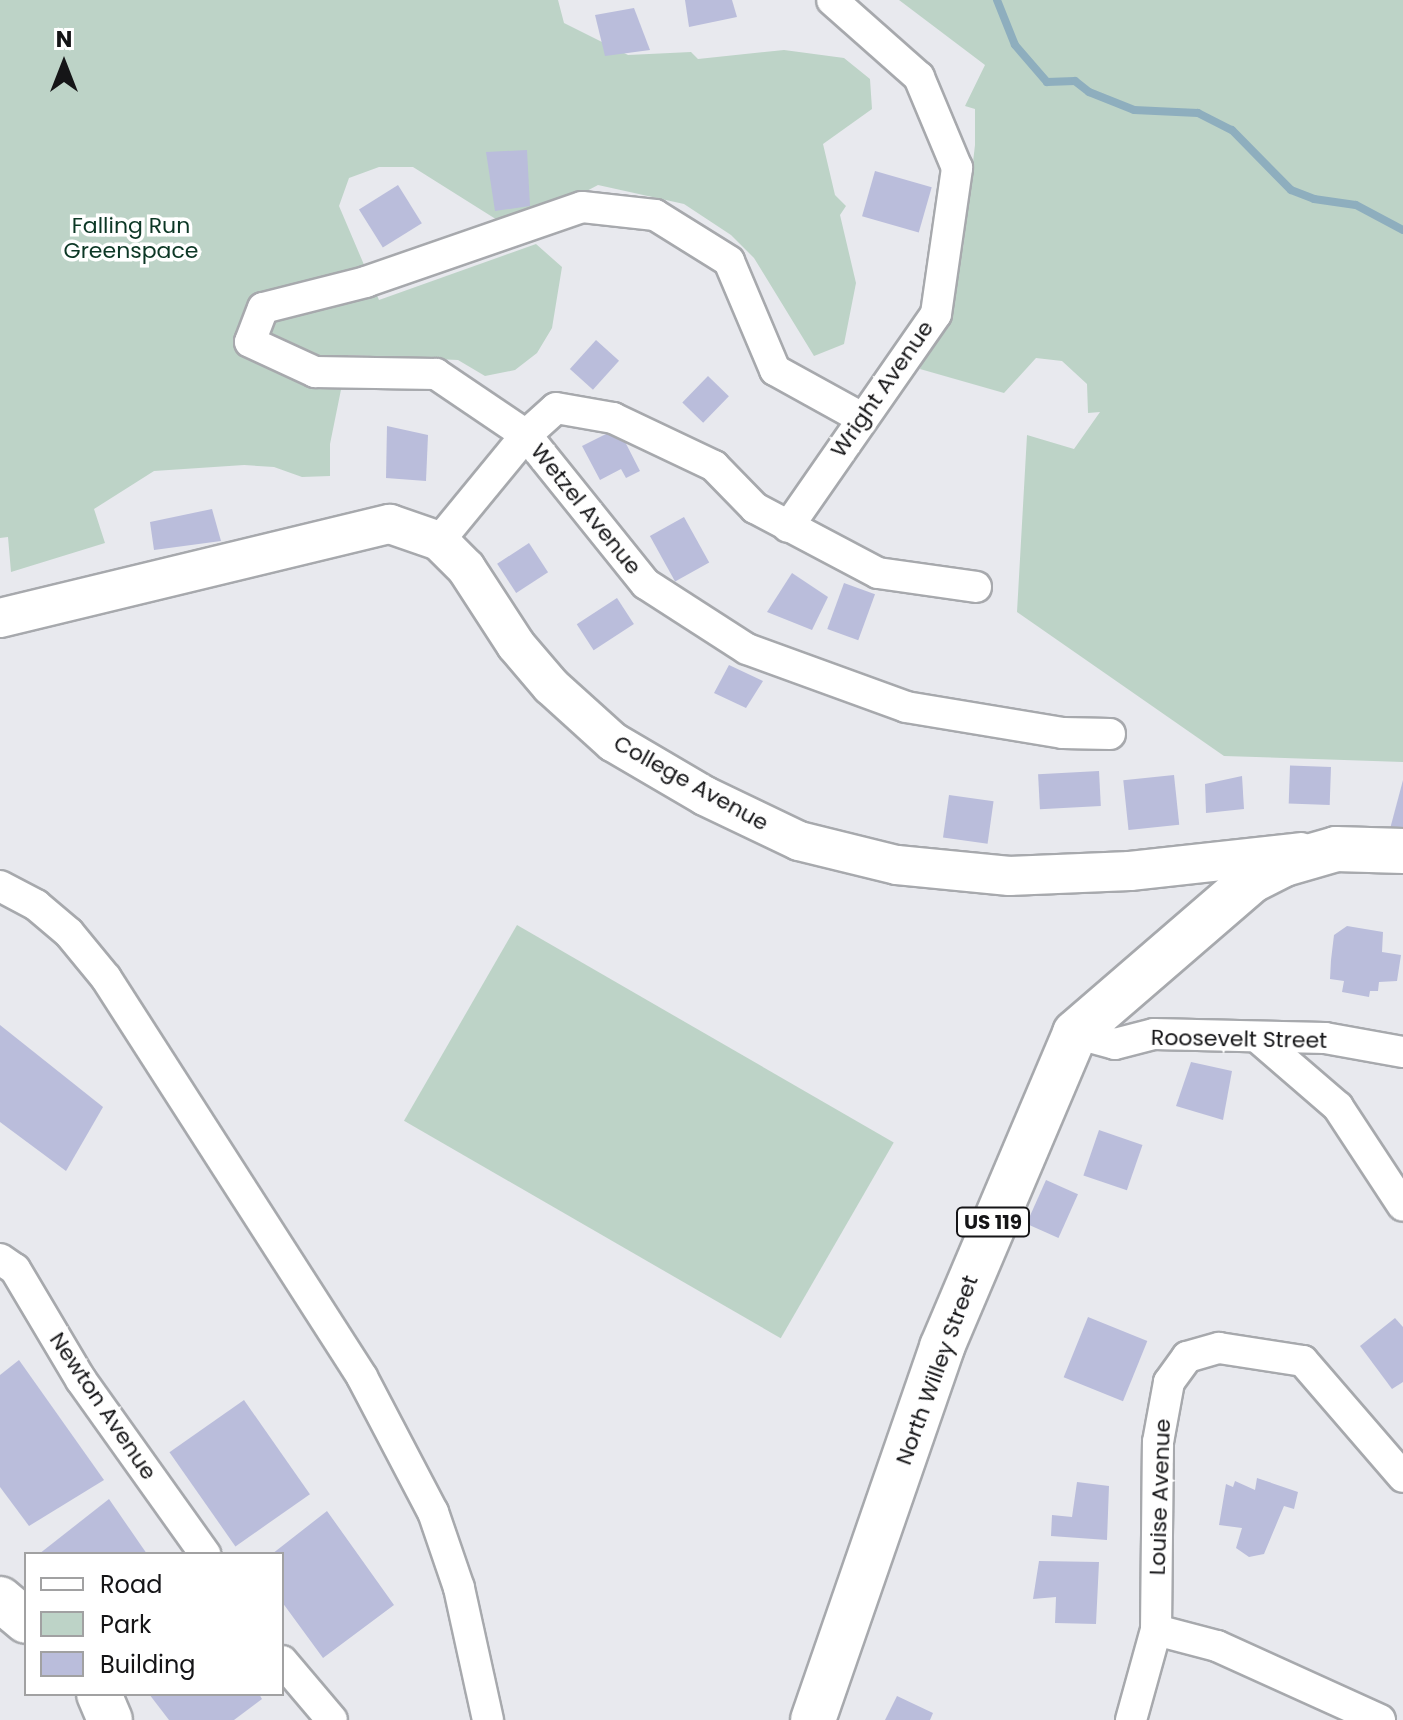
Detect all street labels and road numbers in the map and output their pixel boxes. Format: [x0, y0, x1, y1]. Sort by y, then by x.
street label: Wright Avenue [825, 316, 939, 462]
street label: Wetzel Avenue [525, 438, 647, 580]
street label: College Avenue [609, 730, 773, 836]
street label: Roosevelt Street [1151, 1024, 1327, 1054]
road number: US 119 [955, 1206, 1031, 1238]
street label: North Willey Street [890, 1272, 984, 1468]
street label: Newton Avenue [44, 1327, 162, 1485]
street label: Louise Avenue [1144, 1418, 1176, 1576]

